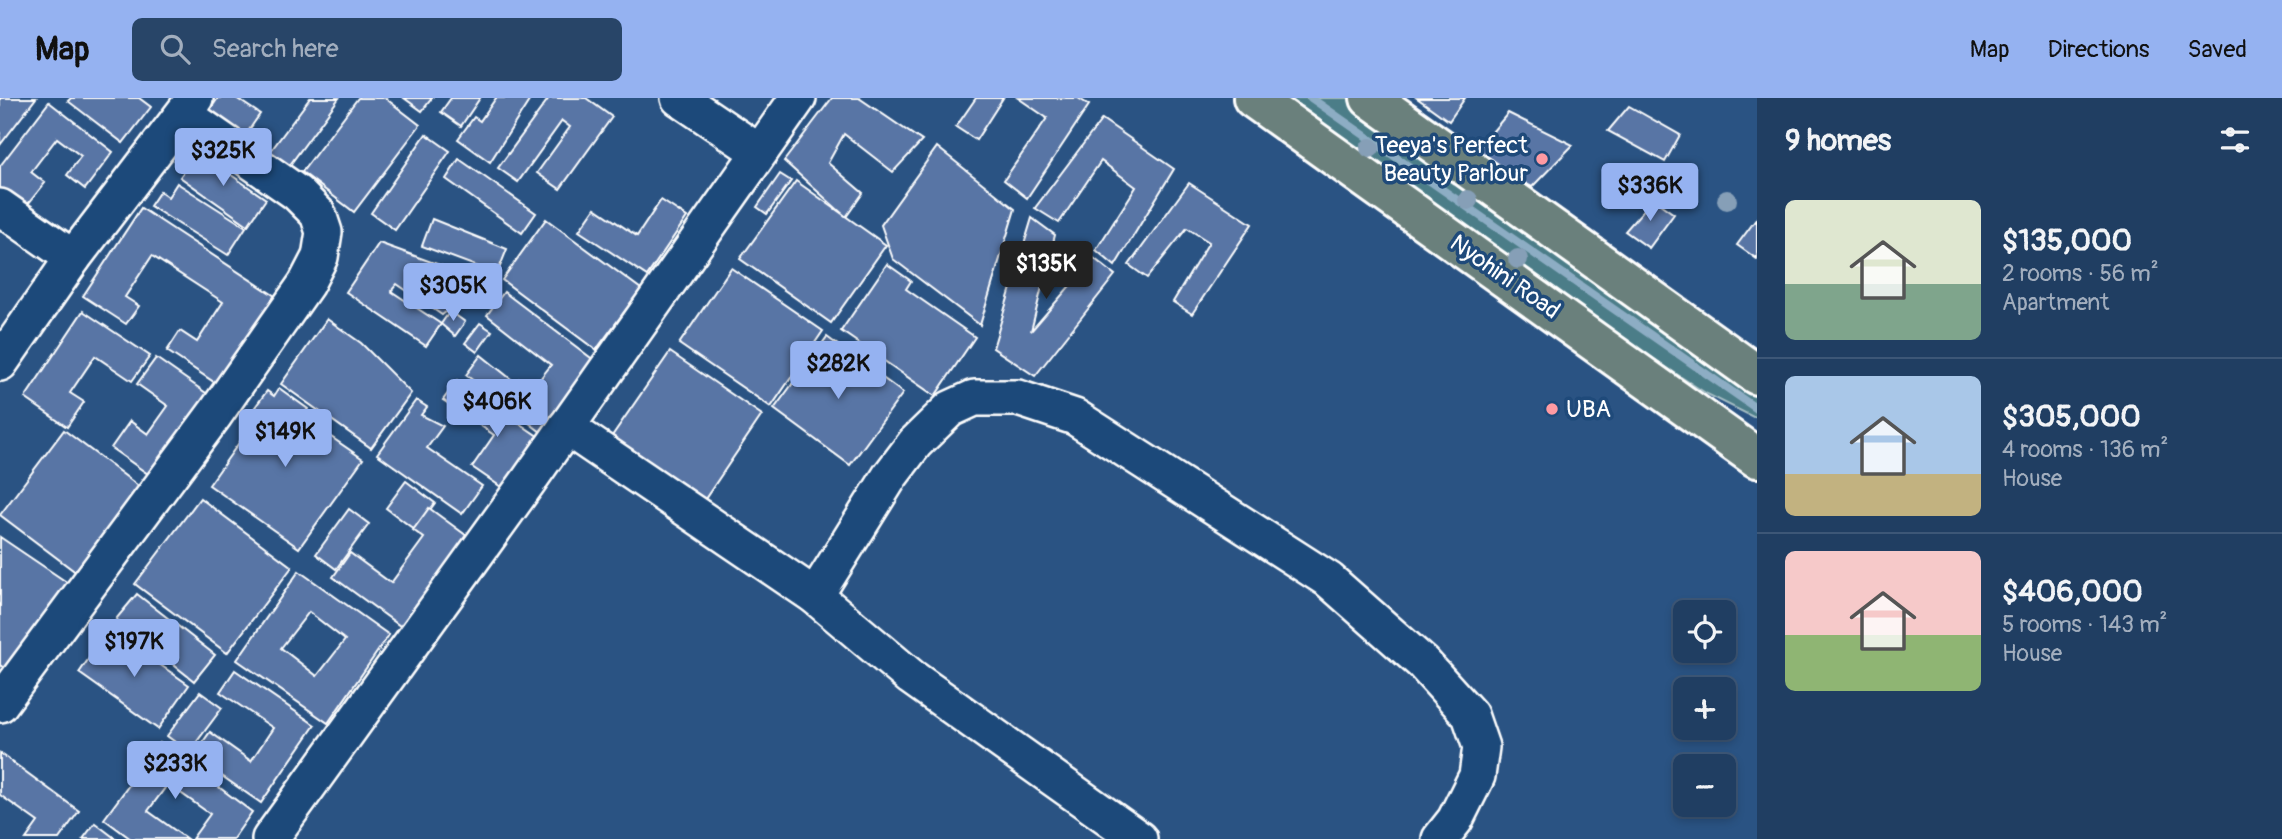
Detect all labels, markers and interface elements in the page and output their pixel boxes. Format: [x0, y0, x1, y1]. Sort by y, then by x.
search box [132, 18, 622, 81]
text: Map [35, 29, 90, 70]
icon: search [156, 30, 194, 68]
text: Search here [212, 33, 339, 65]
text: Map [1970, 35, 2010, 64]
text: Directions [2048, 35, 2149, 64]
text: Saved [2187, 35, 2247, 64]
icon: filters [2216, 121, 2254, 159]
text: 9 homes [1785, 122, 1891, 159]
pin: $325K [174, 129, 272, 188]
place label: Teeya's Perfect Beauty Parlour [1375, 131, 1528, 188]
text: $325K [191, 136, 255, 165]
marker: Teeya's Perfect Beauty Parlour [1534, 151, 1550, 167]
pin: $336K [1601, 164, 1699, 223]
text: $336K [1617, 171, 1683, 200]
text: $135,000 [2002, 222, 2132, 259]
icon: home [1841, 228, 1925, 312]
street label: Nyohini Road [1444, 229, 1566, 325]
pin: $135K [997, 242, 1095, 301]
text: $135K [1016, 249, 1076, 278]
text: 2 rooms · 56 m² [2002, 259, 2159, 288]
pin: $305K [404, 264, 502, 323]
text: $305K [419, 271, 487, 300]
text: Apartment [2002, 288, 2109, 317]
pin: $282K [789, 342, 887, 401]
text: $282K [806, 349, 870, 378]
pin: $406K [448, 380, 546, 439]
text: $406K [463, 387, 531, 416]
place label: UBA [1566, 395, 1611, 424]
text: $305,000 [2002, 398, 2141, 435]
marker: UBA [1544, 401, 1560, 417]
icon: home [1841, 404, 1925, 488]
pin: $149K [236, 410, 334, 469]
text: $149K [255, 417, 315, 446]
text: 4 rooms · 136 m² [2002, 435, 2168, 464]
text: House [2002, 464, 2062, 493]
text: $406,000 [2002, 573, 2143, 610]
icon: home [1841, 579, 1925, 663]
map controls [1673, 600, 1736, 817]
button: locate [1673, 600, 1736, 663]
text: 5 rooms · 143 m² [2002, 610, 2167, 639]
pin: $197K [85, 620, 183, 679]
text: $197K [104, 627, 164, 656]
text: House [2002, 639, 2062, 668]
button: + [1673, 677, 1736, 740]
pin: $233K [126, 742, 224, 801]
text: $233K [143, 749, 207, 778]
button: − [1673, 754, 1736, 817]

